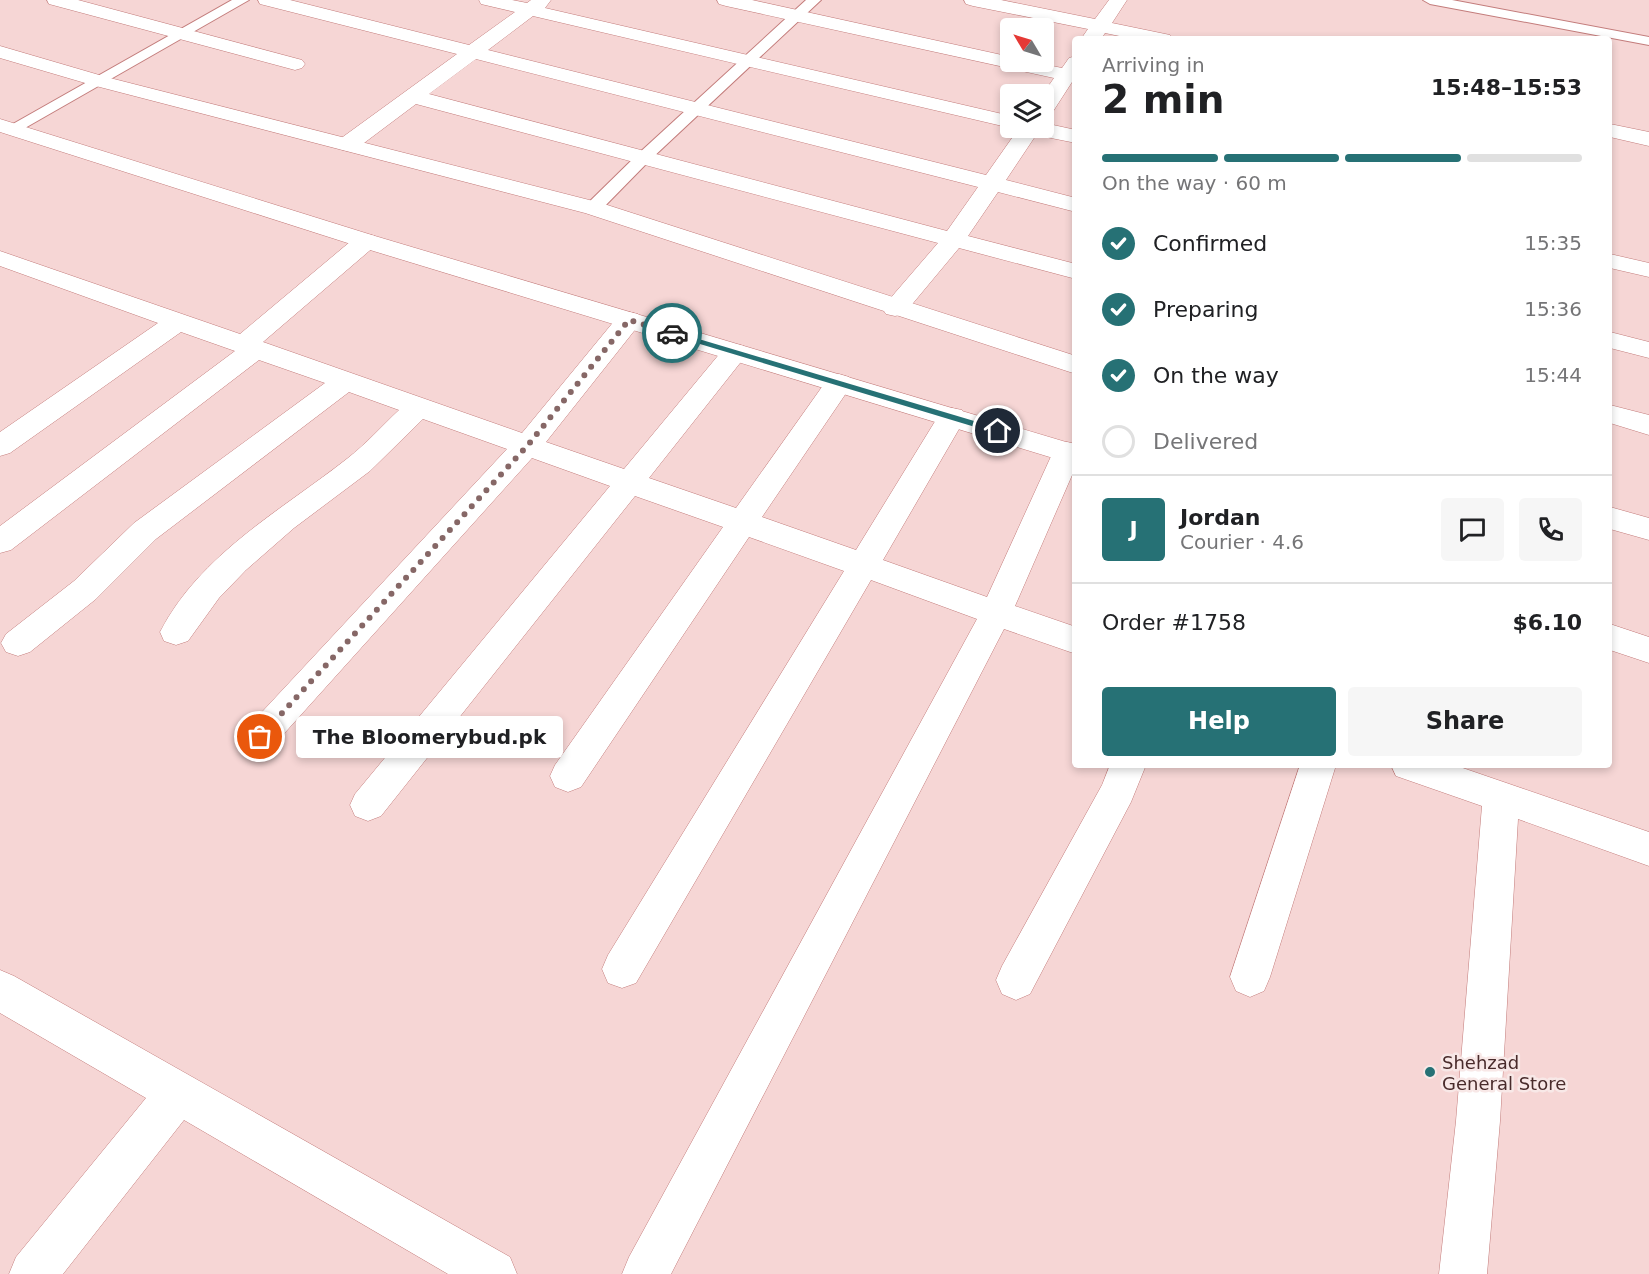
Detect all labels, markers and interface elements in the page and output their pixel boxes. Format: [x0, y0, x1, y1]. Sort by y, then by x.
north arrow [1000, 18, 1054, 72]
map controls [1000, 18, 1054, 138]
text: Arriving in [1102, 53, 1205, 77]
text: 15:48–15:53 [1431, 75, 1582, 100]
text: 2 min [1102, 77, 1224, 122]
button: layers [1000, 84, 1054, 138]
text: On the way · 60 m [1102, 171, 1287, 195]
icon: check [1102, 227, 1135, 260]
text: Confirmed [1153, 231, 1267, 256]
text: 15:35 [1524, 231, 1582, 255]
icon: check [1102, 293, 1135, 326]
text: Preparing [1153, 297, 1259, 322]
text: 15:36 [1524, 297, 1582, 321]
courier [642, 303, 702, 363]
icon: car [656, 317, 689, 350]
icon: check [1102, 359, 1135, 392]
text: On the way [1153, 363, 1279, 388]
text: 15:44 [1524, 363, 1582, 387]
pin [972, 405, 1023, 456]
icon: home [981, 414, 1014, 447]
text: Delivered [1153, 429, 1258, 454]
button: chat [1441, 498, 1504, 561]
button: phone [1519, 498, 1582, 561]
text: Jordan [1180, 505, 1260, 530]
text: J [1129, 517, 1138, 542]
text: Courier · 4.6 [1180, 530, 1304, 554]
text: Order #1758 [1102, 610, 1246, 635]
text: $6.10 [1512, 610, 1582, 635]
button: Help [1102, 687, 1336, 756]
button: Share [1348, 687, 1582, 756]
pin [234, 711, 285, 762]
callout: The Bloomerybud.pk [296, 716, 563, 758]
icon: bag [243, 720, 276, 753]
text: The Bloomerybud.pk [313, 725, 546, 749]
place label: Shehzad General Store [1442, 1052, 1566, 1094]
marker: Shehzad General Store [1423, 1065, 1437, 1079]

